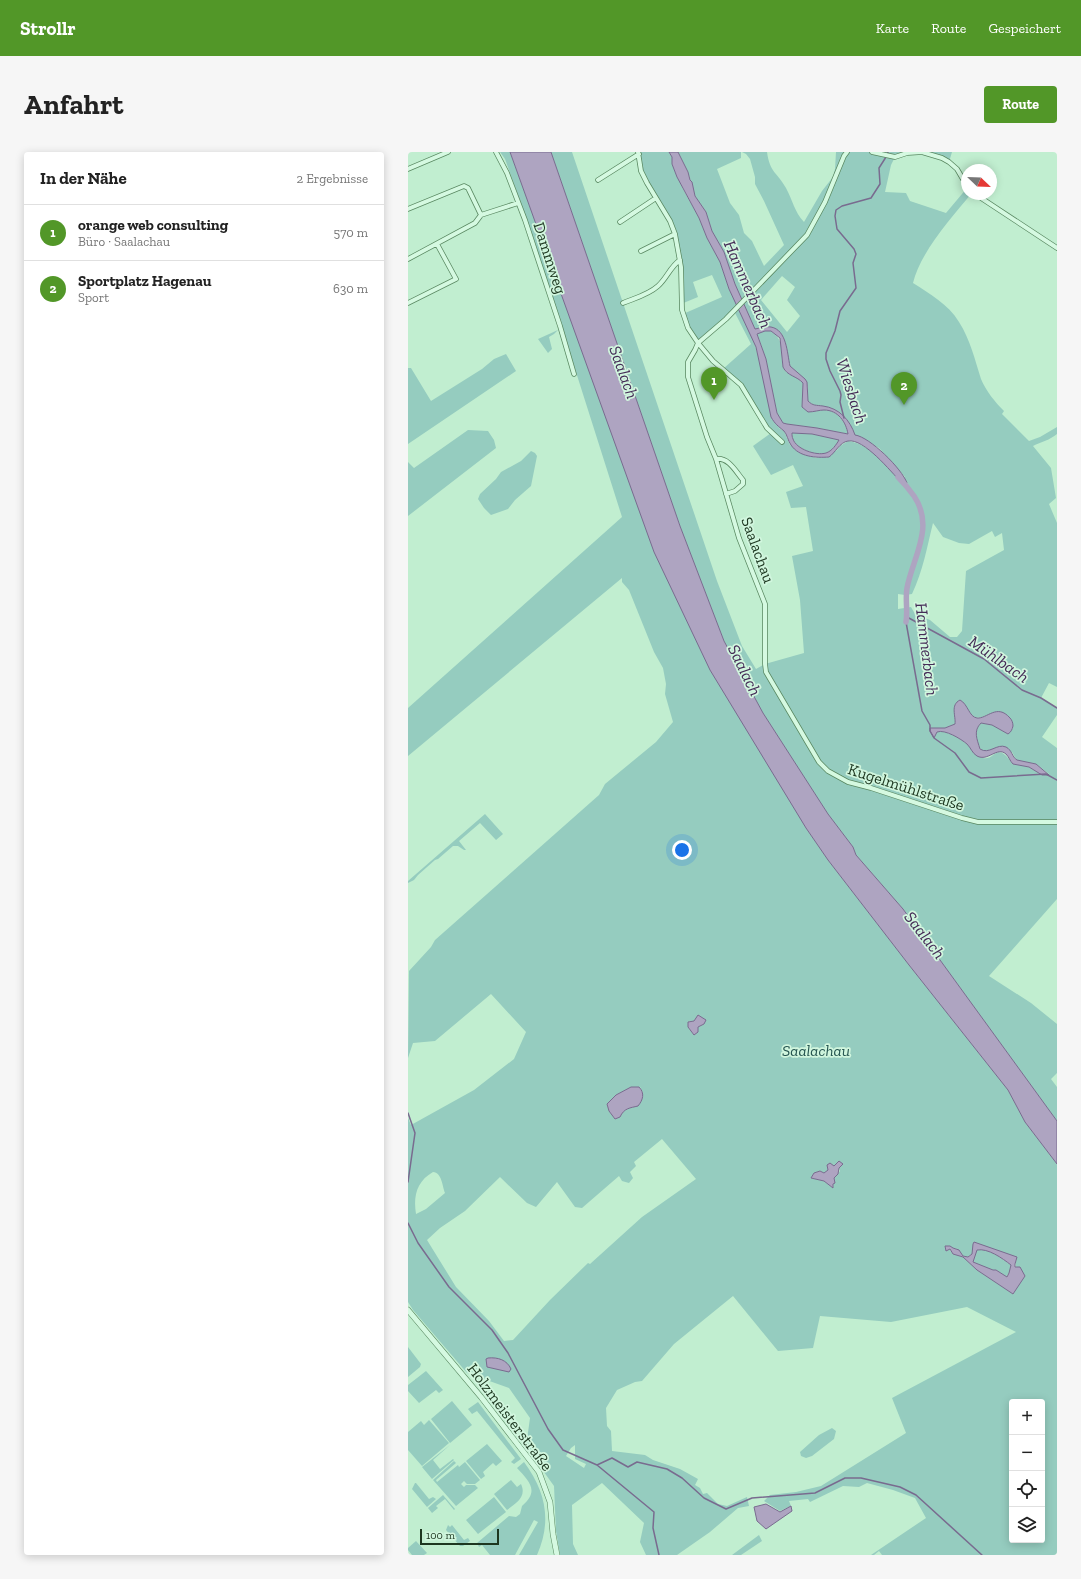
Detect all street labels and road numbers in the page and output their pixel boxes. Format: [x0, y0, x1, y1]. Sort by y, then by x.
street label: Dammweg [529, 220, 571, 297]
street label: Saalachau [737, 514, 779, 586]
street label: Kugelmühlstraße [846, 759, 966, 815]
street label: Holzmeisterstraße [463, 1359, 557, 1475]

